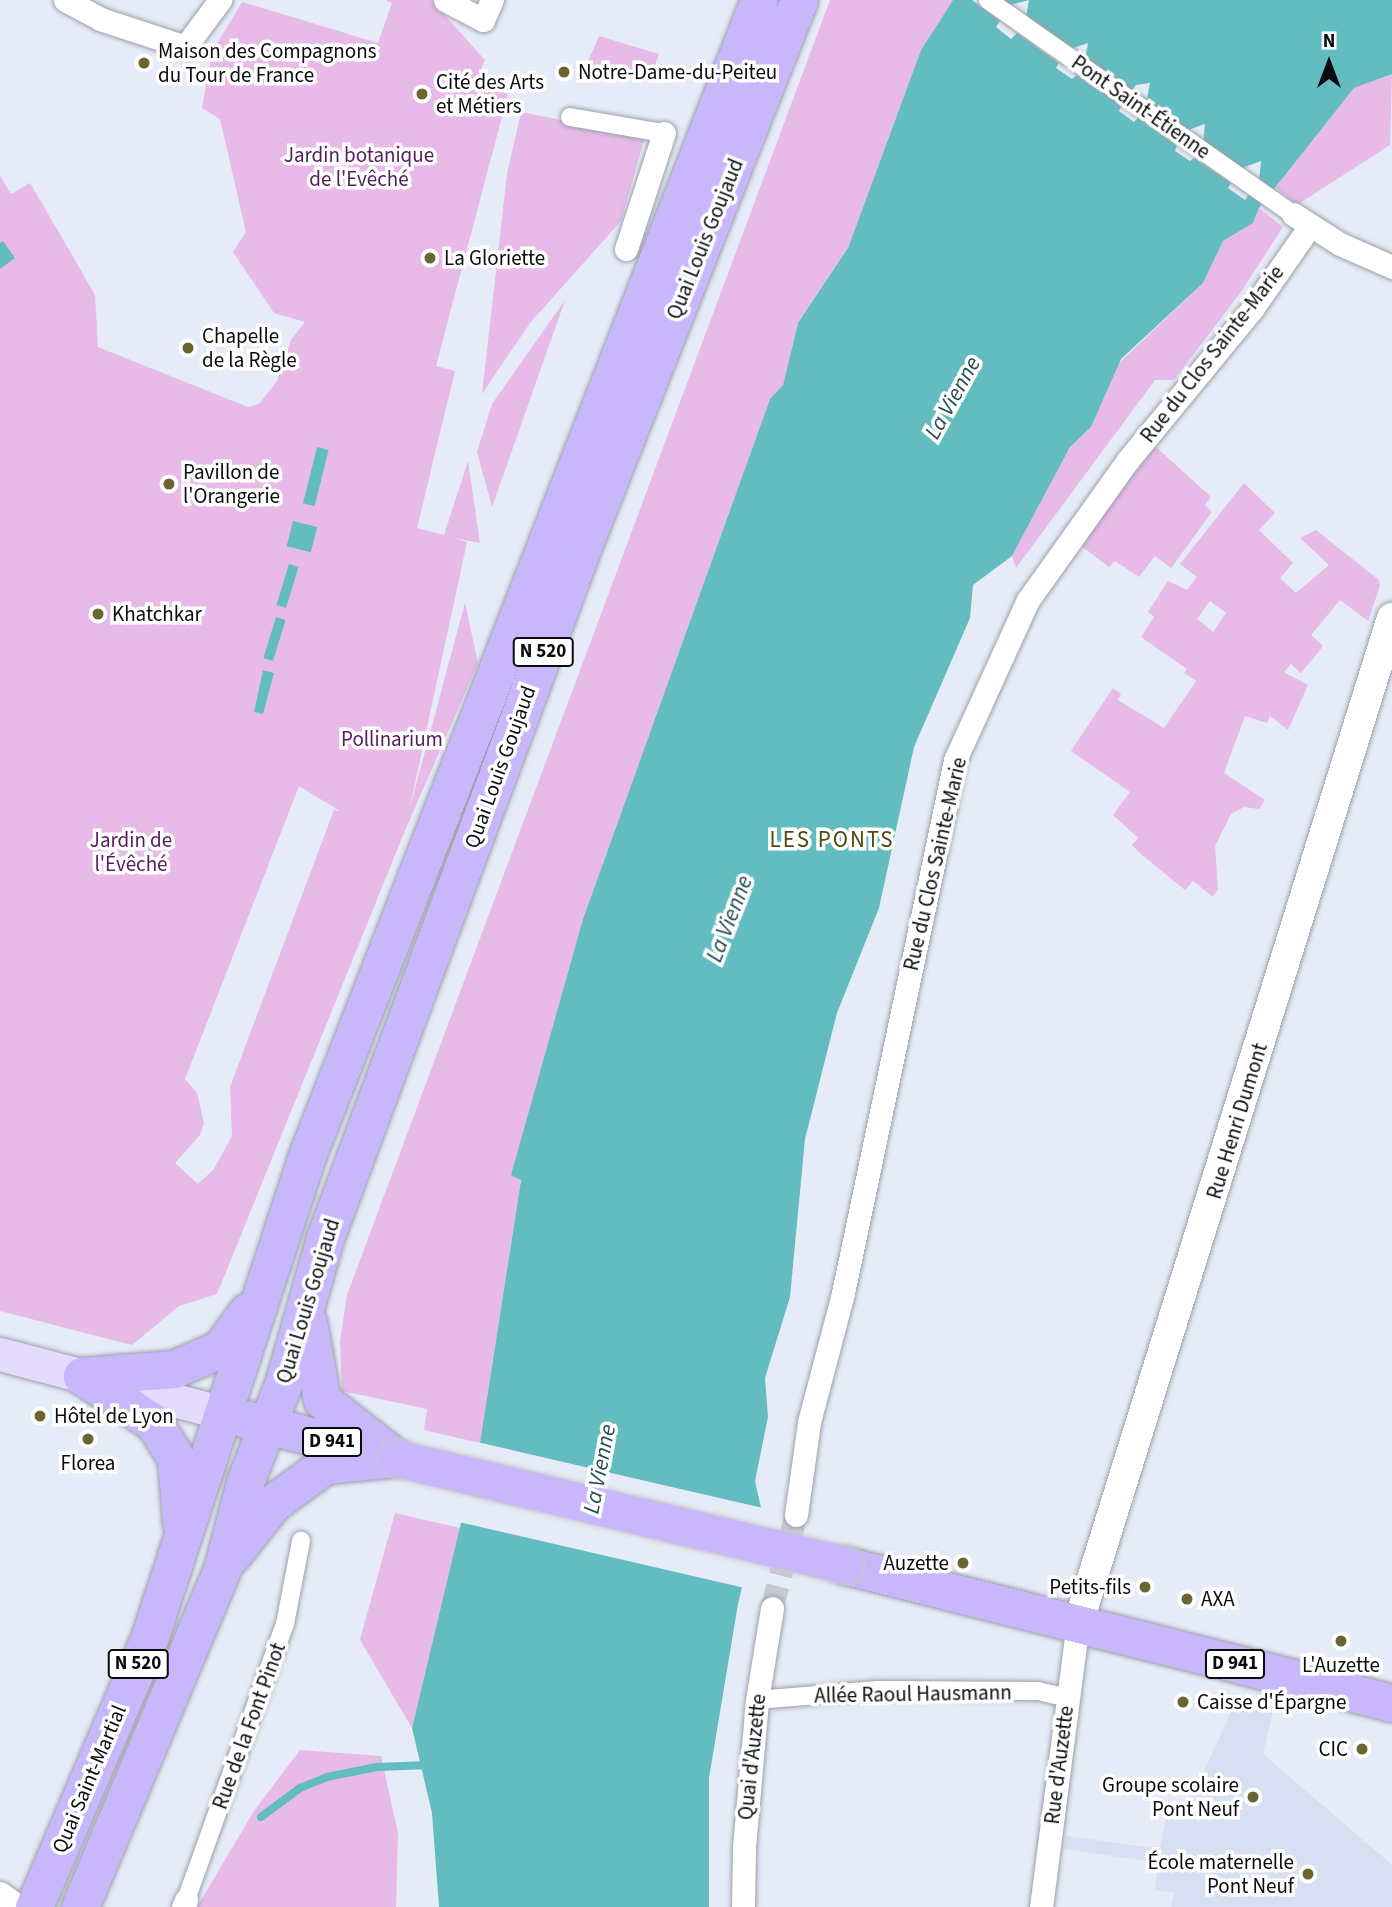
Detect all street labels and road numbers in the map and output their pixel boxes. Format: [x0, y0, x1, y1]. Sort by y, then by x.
street label: Pont Saint-Étienne [1067, 50, 1215, 164]
street label: Quai Louis Goujaud [661, 155, 749, 323]
street label: Rue du Clos Sainte-Marie [1135, 260, 1289, 448]
road number: N 520 [512, 636, 574, 667]
street label: Quai Louis Goujaud [459, 682, 541, 852]
street label: Rue du Clos Sainte-Marie [898, 755, 972, 973]
street label: Rue Henri Dumont [1201, 1040, 1273, 1202]
street label: Quai Louis Goujaud [271, 1216, 345, 1386]
road number: D 941 [300, 1426, 364, 1458]
street label: Rue de la Font Pinot [207, 1639, 291, 1813]
road number: N 520 [106, 1648, 170, 1680]
road number: D 941 [1204, 1648, 1266, 1680]
street label: Allée Raoul Hausmann [814, 1680, 1012, 1708]
street label: Quai d'Auzette [733, 1693, 771, 1821]
street label: Quai Saint-Martial [46, 1701, 132, 1857]
street label: Rue d'Auzette [1039, 1704, 1079, 1826]

